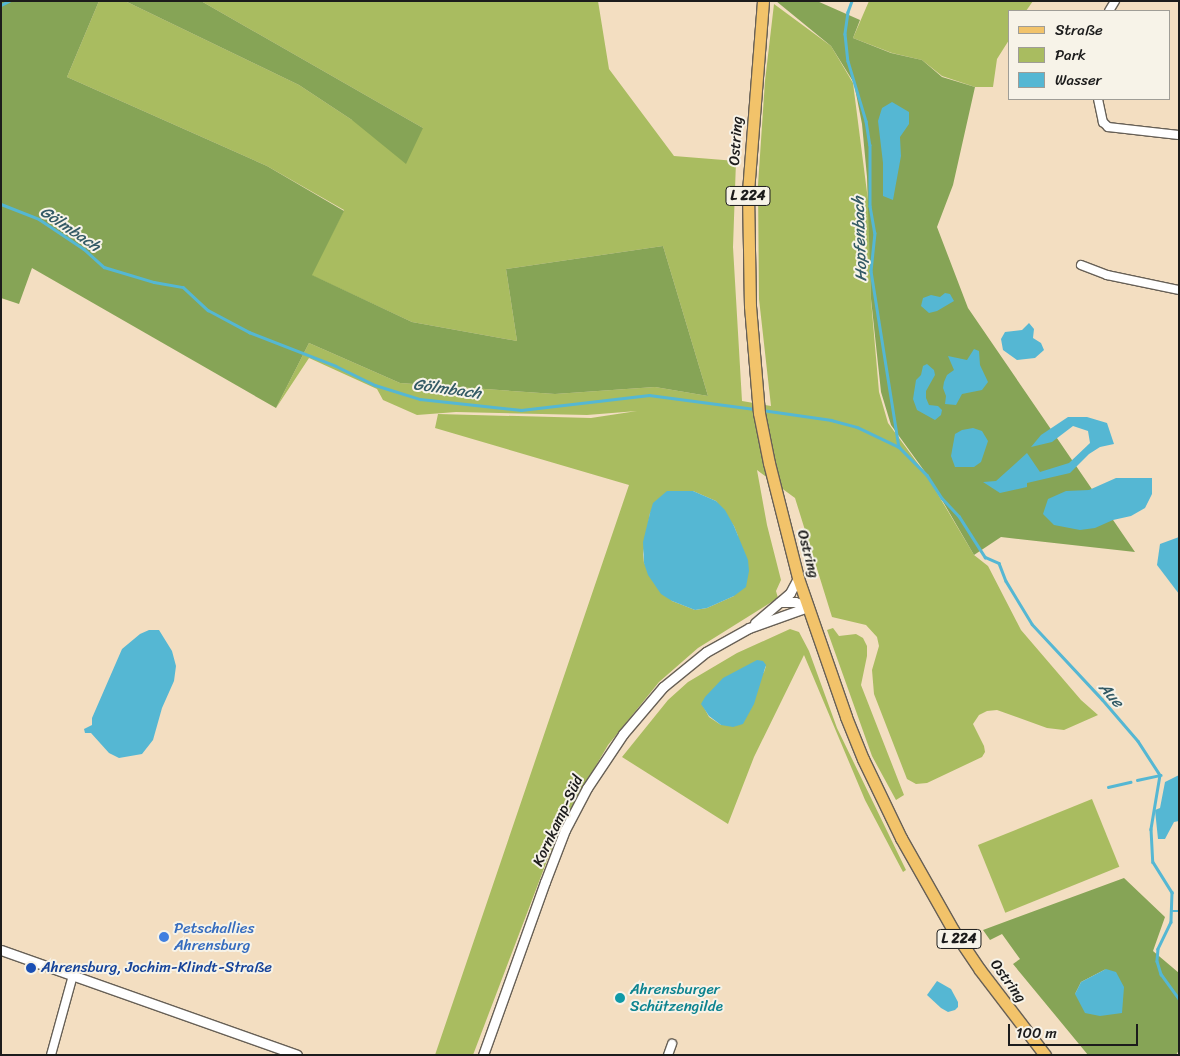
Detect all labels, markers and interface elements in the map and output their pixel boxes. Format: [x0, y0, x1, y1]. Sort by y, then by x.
legend [1008, 10, 1170, 100]
text: Straße [1055, 17, 1103, 43]
text: Park [1055, 42, 1086, 68]
text: Wasser [1055, 67, 1102, 93]
street label: Ostring [725, 116, 747, 166]
road number: L 224 [724, 185, 772, 208]
water label: Hopfenbach [849, 196, 871, 282]
water label: Gölmbach [36, 202, 104, 256]
water label: Gölmbach [412, 375, 482, 403]
street label: Ostring [793, 528, 823, 580]
water label: Aue [1095, 678, 1127, 712]
street label: Kornkamp-Süd [529, 773, 587, 869]
place label: Petschallies Ahrensburg [174, 919, 254, 954]
road number: L 224 [935, 928, 983, 951]
marker: Petschallies Ahrensburg [158, 931, 170, 943]
street label: Ostring [986, 956, 1030, 1006]
place label: Ahrensburg, Jochim-Klindt-Straße [41, 959, 273, 977]
marker: Ahrensburg, Jochim-Klindt-Straße [25, 962, 37, 974]
place label: Ahrensburger Schützengilde [630, 980, 723, 1015]
marker: Ahrensburger Schützengilde [614, 992, 626, 1004]
scale bar [1010, 1014, 1140, 1046]
text: 100 m [1016, 1020, 1057, 1046]

